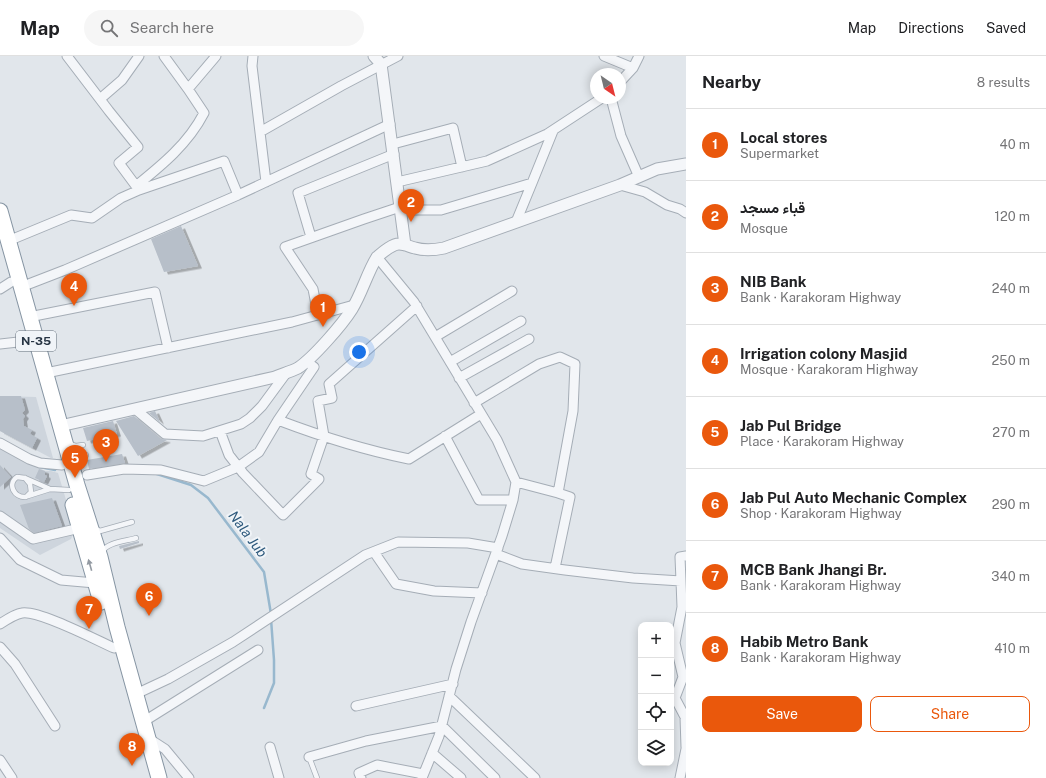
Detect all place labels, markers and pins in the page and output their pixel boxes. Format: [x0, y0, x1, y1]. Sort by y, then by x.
pin: 2 [398, 189, 424, 222]
pin: 4 [61, 273, 87, 306]
pin: 1 [310, 294, 336, 327]
pin: 3 [93, 429, 119, 462]
pin: 5 [62, 445, 88, 478]
pin: 6 [136, 583, 162, 616]
pin: 7 [76, 596, 102, 629]
pin: 8 [119, 733, 145, 766]

